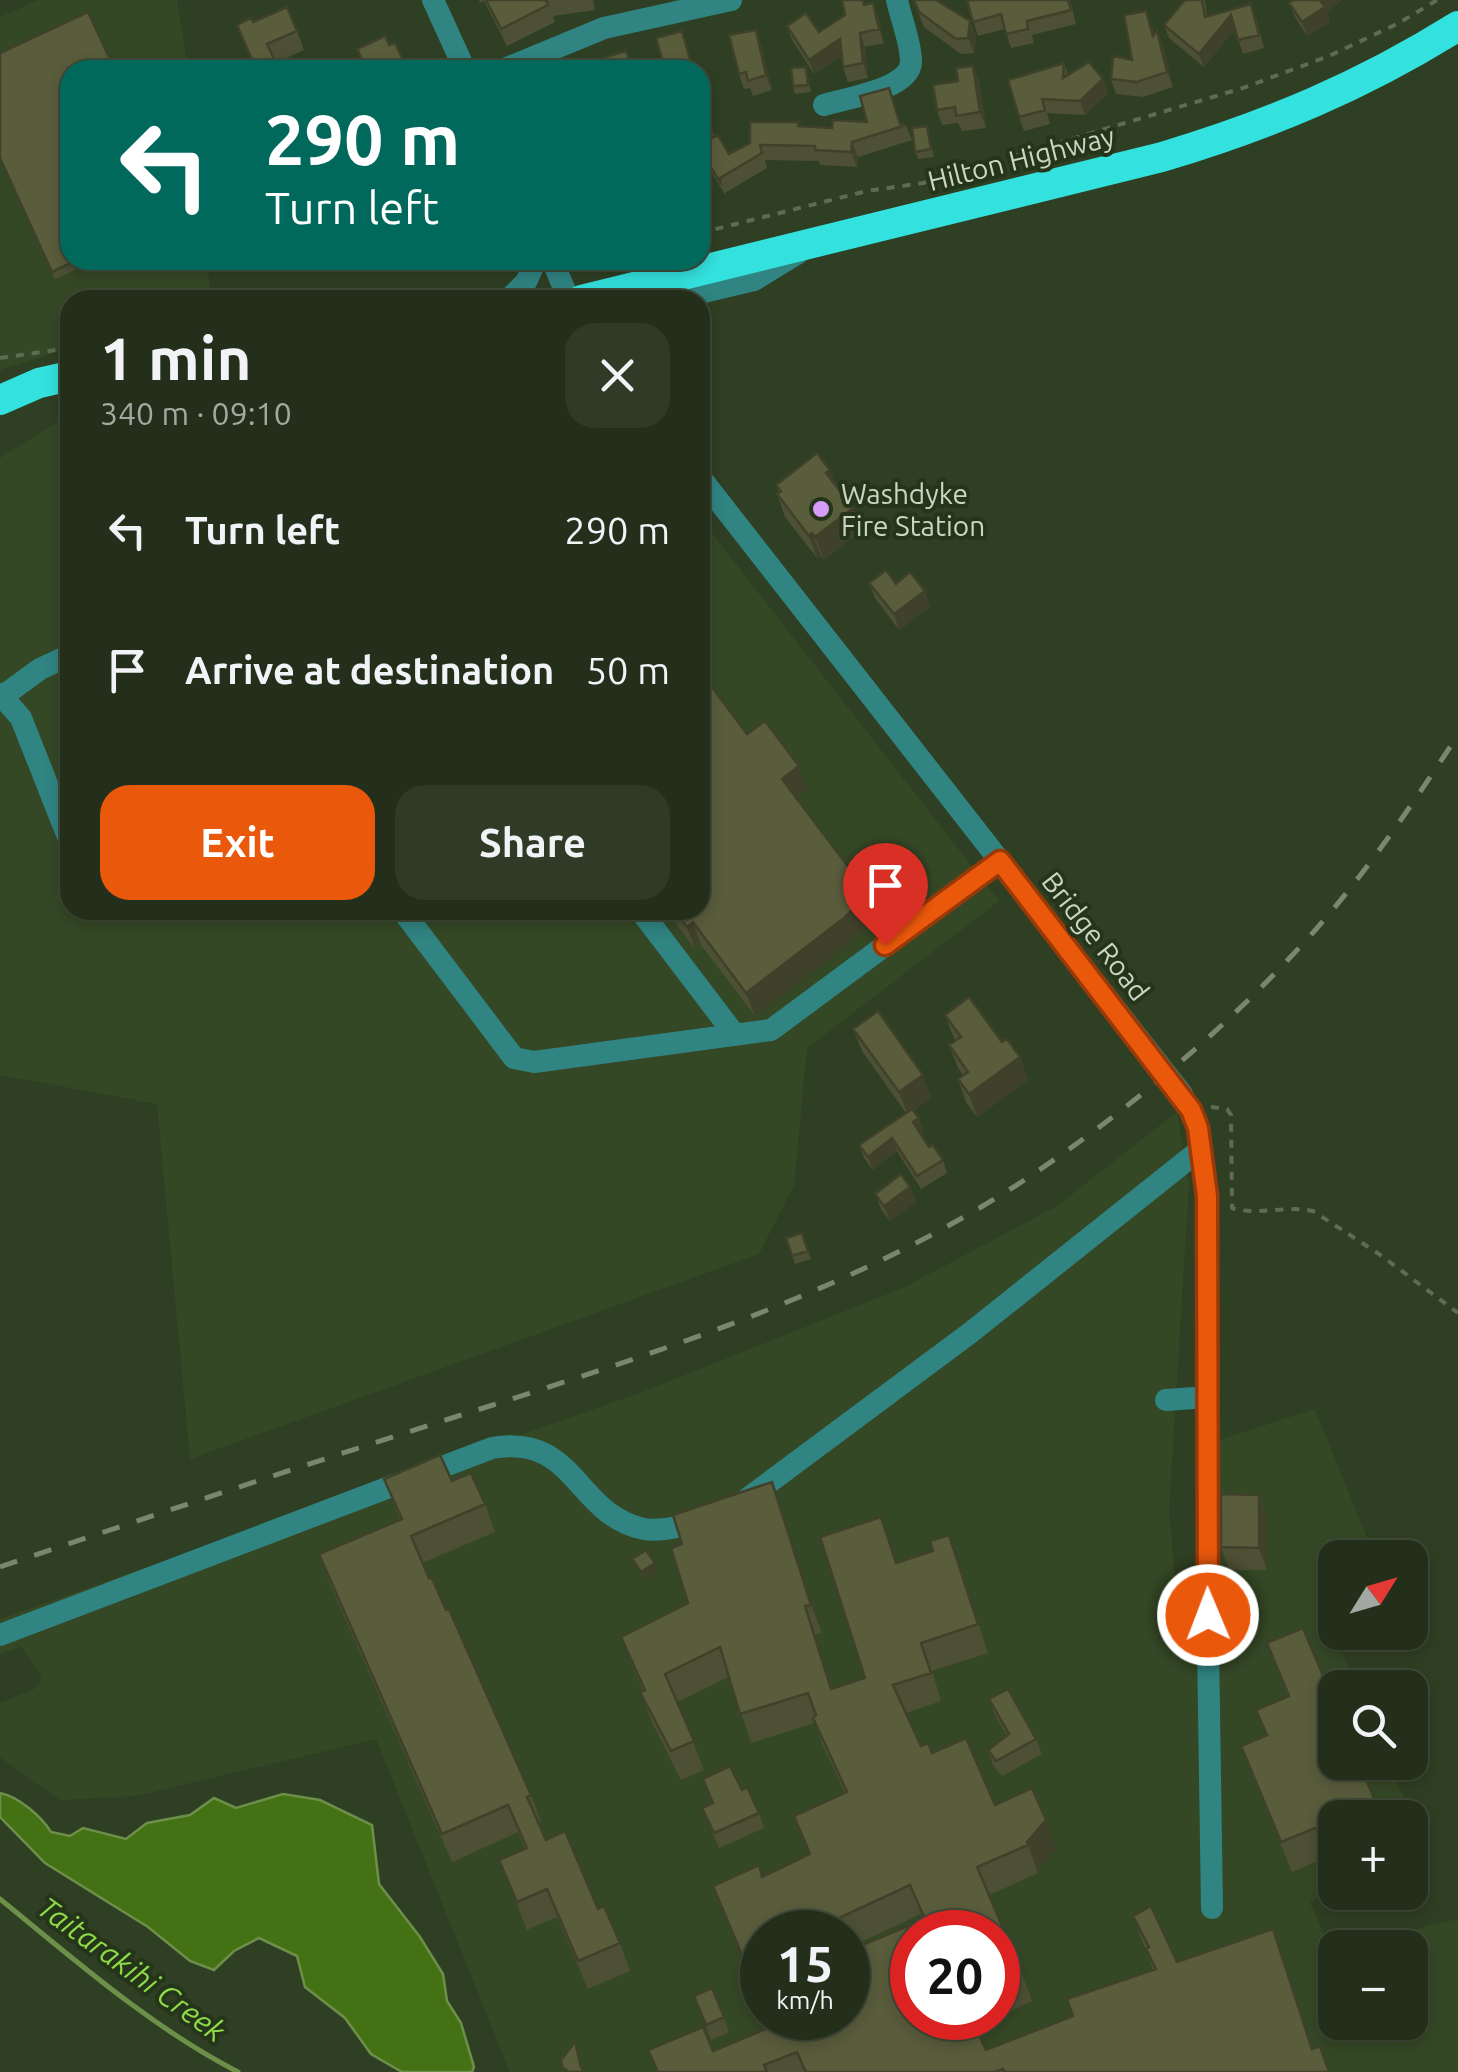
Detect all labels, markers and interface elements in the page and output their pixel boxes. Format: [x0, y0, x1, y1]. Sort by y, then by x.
icon: left [100, 100, 230, 230]
text: 290 m [265, 100, 460, 178]
street label: Hilton Highway [924, 120, 1118, 196]
text: Turn left [265, 182, 439, 233]
button: close [565, 323, 670, 428]
text: 1 min [100, 324, 252, 391]
text: 340 m · 09:10 [100, 395, 292, 431]
place label: Washdyke Fire Station [841, 478, 985, 541]
marker: Washdyke Fire Station [810, 498, 832, 520]
icon: left [100, 503, 155, 558]
text: Turn left [185, 509, 340, 551]
text: 290 m [564, 509, 670, 551]
icon: arrive [100, 643, 155, 698]
text: Arrive at destination [185, 649, 554, 691]
text: 50 m [586, 649, 670, 691]
button: Exit [100, 785, 375, 900]
button: Share [395, 785, 670, 900]
pin [843, 843, 928, 946]
icon: arrive [858, 858, 913, 913]
street label: Bridge Road [1036, 866, 1156, 1006]
north arrow [1318, 1540, 1428, 1650]
map controls [1318, 1540, 1428, 2040]
position arrow [1156, 1563, 1260, 1667]
button: search [1318, 1670, 1428, 1780]
button: + [1318, 1800, 1428, 1910]
water label: Taitarakihi Creek [32, 1890, 233, 2049]
speed limit sign: 20 [890, 1910, 1020, 2040]
button: − [1318, 1930, 1428, 2040]
text: 15 [777, 1935, 833, 1991]
text: km/h [776, 1986, 834, 2014]

